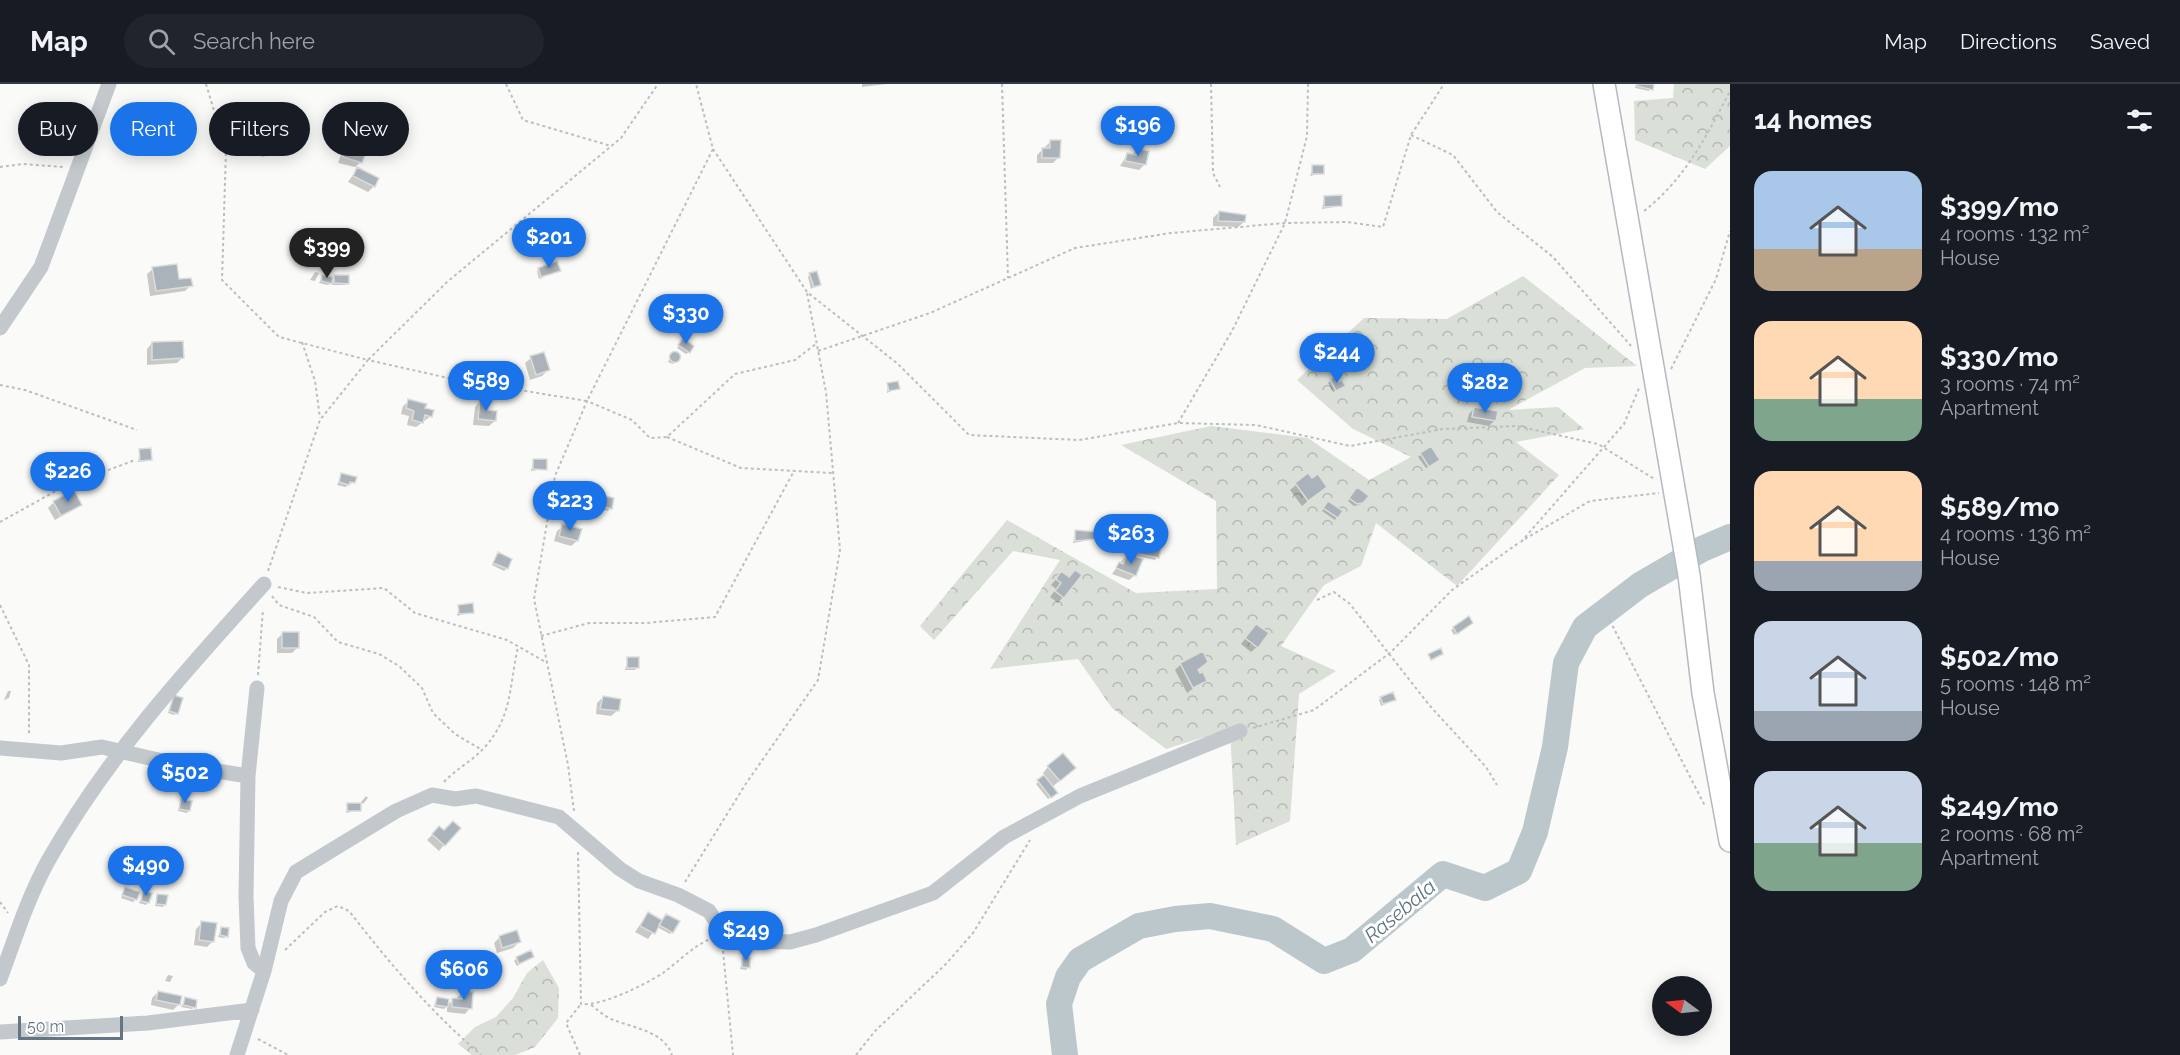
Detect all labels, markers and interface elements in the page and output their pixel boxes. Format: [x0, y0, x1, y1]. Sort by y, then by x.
search box [124, 14, 544, 68]
text: Map [30, 25, 88, 58]
icon: search [145, 25, 178, 58]
text: Search here [193, 28, 315, 54]
text: Map [1884, 29, 1927, 54]
text: Directions [1960, 29, 2057, 54]
text: Saved [2090, 29, 2150, 54]
chip: Buy [18, 102, 98, 156]
chip: Rent [110, 102, 197, 156]
chip: Filters [209, 102, 310, 156]
chip: New [322, 102, 409, 156]
icon: filters [2123, 104, 2156, 137]
text: 14 homes [1754, 105, 1872, 135]
pin: $196 [1102, 106, 1174, 157]
text: $196 [1115, 113, 1161, 137]
text: $399/mo [1940, 192, 2059, 222]
icon: home [1802, 195, 1874, 267]
pin: $201 [513, 218, 585, 269]
text: 4 rooms · 132 m² [1940, 222, 2089, 246]
text: $201 [526, 225, 572, 249]
pin: $399 [291, 228, 363, 279]
text: $399 [303, 235, 351, 259]
text: House [1940, 246, 2000, 270]
pin: $330 [650, 294, 722, 345]
text: $330 [662, 301, 710, 325]
pin: $244 [1301, 333, 1373, 384]
text: $244 [1314, 340, 1360, 364]
text: $330/mo [1940, 342, 2058, 372]
icon: home [1802, 345, 1874, 417]
pin: $589 [450, 361, 522, 412]
pin: $282 [1449, 363, 1521, 414]
text: $589 [462, 368, 510, 392]
text: $282 [1461, 370, 1509, 394]
text: 3 rooms · 74 m² [1940, 372, 2080, 396]
text: Apartment [1940, 396, 2039, 420]
pin: $226 [32, 452, 104, 503]
text: $226 [44, 459, 92, 483]
pin: $223 [534, 481, 606, 532]
text: $223 [547, 488, 593, 512]
text: $589/mo [1940, 492, 2059, 522]
icon: home [1802, 495, 1874, 567]
pin: $263 [1095, 514, 1167, 565]
text: $263 [1107, 521, 1155, 545]
text: 4 rooms · 136 m² [1940, 522, 2091, 546]
text: House [1940, 546, 2000, 570]
text: $502/mo [1940, 642, 2059, 672]
icon: home [1802, 645, 1874, 717]
text: 5 rooms · 148 m² [1940, 672, 2091, 696]
text: House [1940, 696, 2000, 720]
pin: $502 [149, 753, 221, 804]
text: $502 [161, 760, 209, 784]
text: $249/mo [1940, 792, 2059, 822]
icon: home [1802, 795, 1874, 867]
text: 2 rooms · 68 m² [1940, 822, 2083, 846]
pin: $490 [110, 846, 182, 897]
text: Apartment [1940, 846, 2039, 870]
text: $490 [122, 853, 170, 877]
water label: Rasebala [1360, 874, 1440, 948]
pin: $249 [710, 911, 782, 962]
text: $249 [722, 918, 770, 942]
pin: $606 [428, 950, 500, 1001]
text: $606 [439, 957, 489, 981]
north arrow [1652, 976, 1712, 1036]
map controls [1652, 976, 1712, 1036]
scale bar [18, 1013, 123, 1040]
text: 50 m [27, 1017, 64, 1036]

